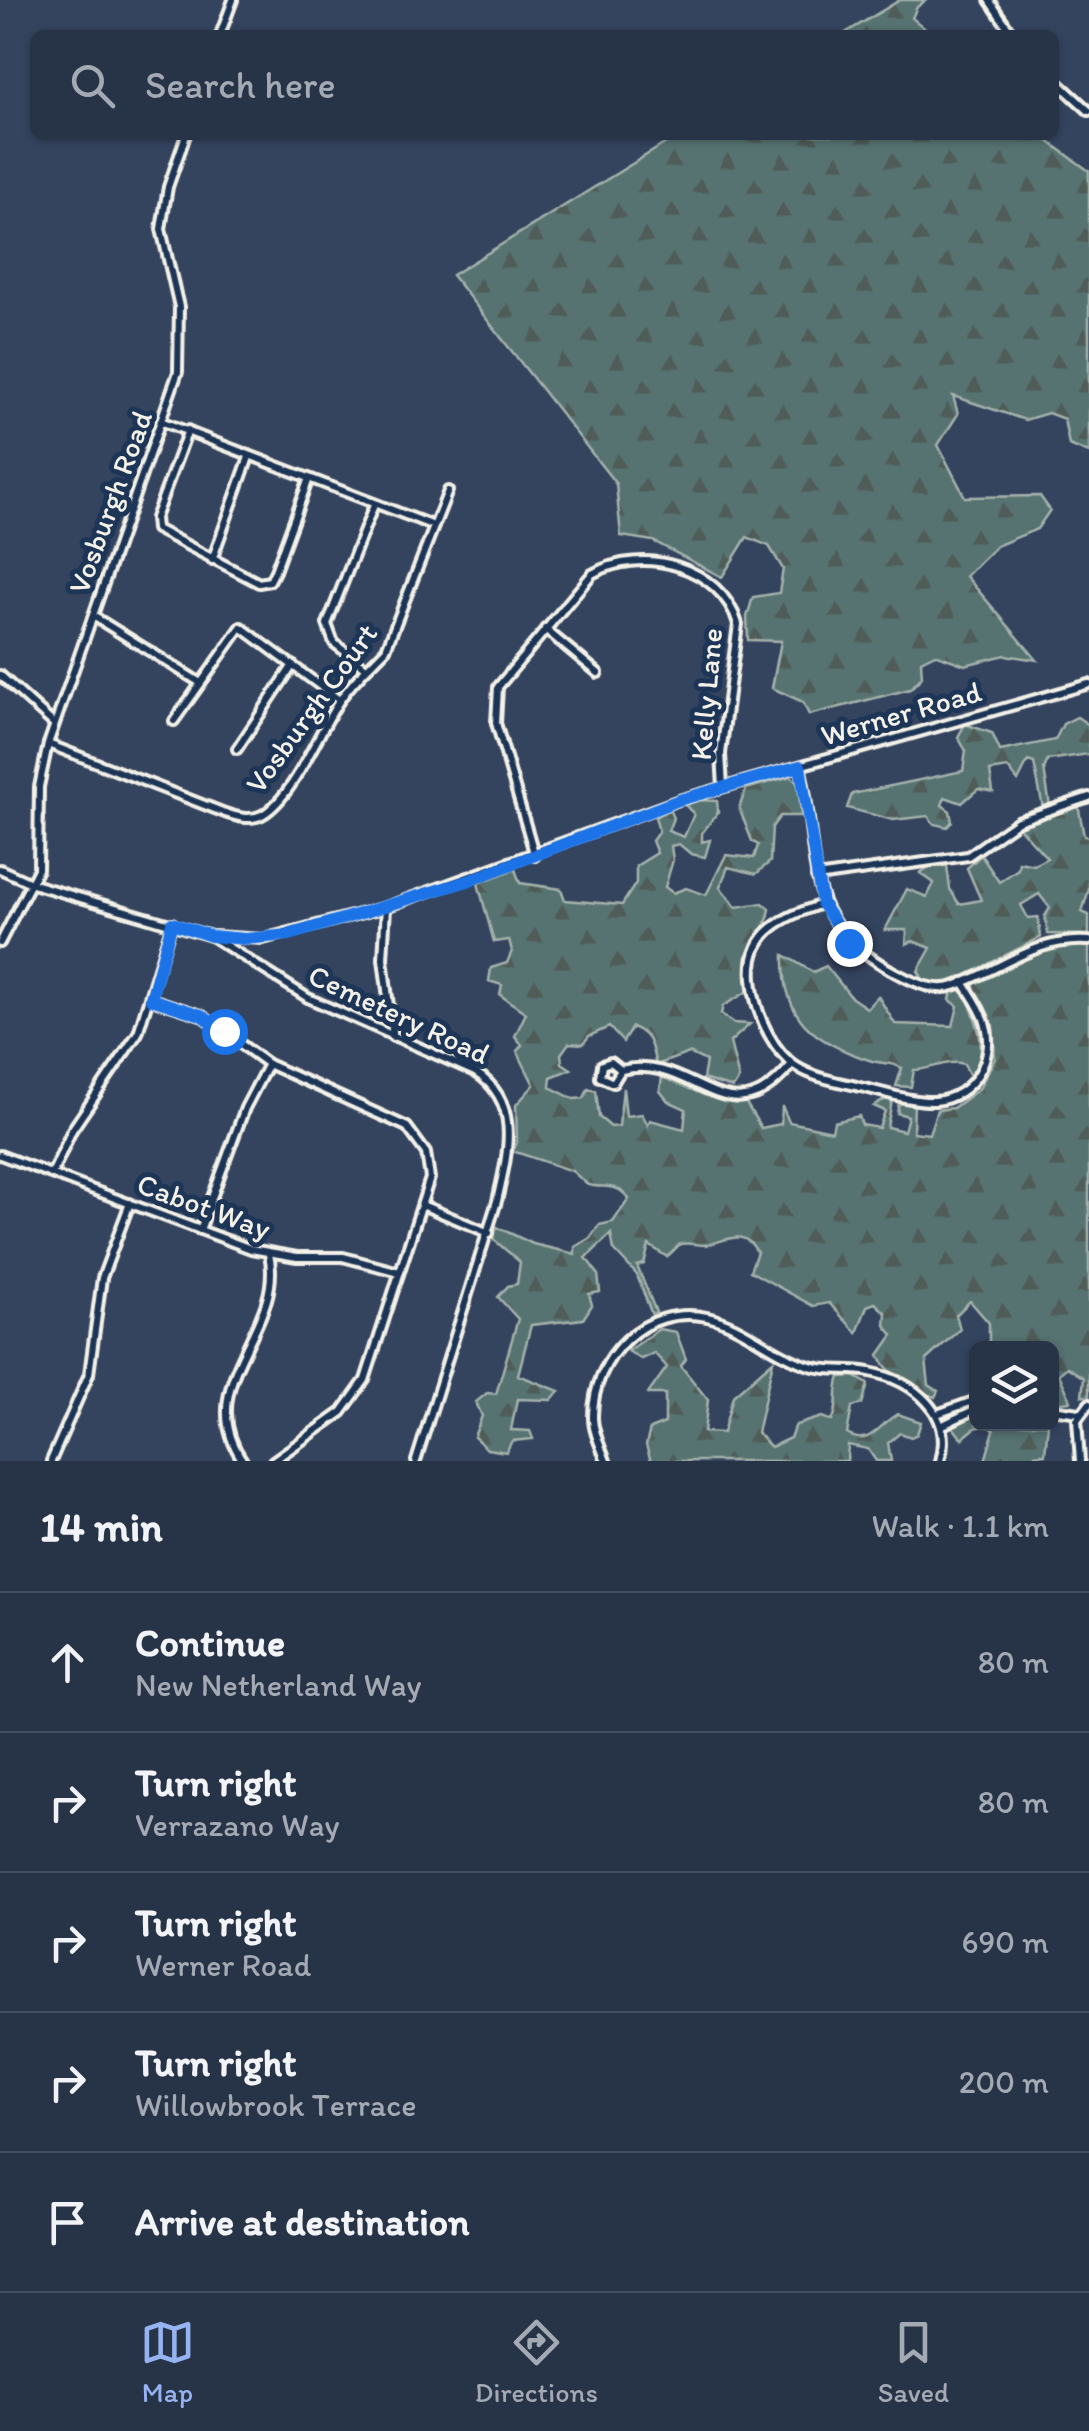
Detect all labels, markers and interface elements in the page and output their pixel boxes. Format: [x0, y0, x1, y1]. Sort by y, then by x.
search box [30, 30, 1059, 140]
icon: search [65, 58, 120, 113]
text: Search here [145, 62, 336, 108]
street label: Vosburgh Road [60, 406, 160, 598]
street label: Vosburgh Court [237, 616, 385, 800]
street label: Kelly Lane [682, 626, 730, 762]
street label: Werner Road [816, 672, 986, 754]
route end [827, 921, 873, 967]
street label: Cemetery Road [303, 956, 495, 1072]
route start [202, 1009, 248, 1055]
street label: Cabot Way [132, 1165, 276, 1247]
map controls [969, 1341, 1059, 1431]
button: layers [969, 1341, 1059, 1431]
text: 14 min [40, 1501, 163, 1552]
text: Walk · 1.1 km [872, 1507, 1049, 1545]
text: Continue [135, 1620, 285, 1666]
icon: ahead [40, 1635, 95, 1690]
text: 80 m [978, 1643, 1049, 1681]
text: New Netherland Way [135, 1666, 422, 1704]
text: Turn right [135, 1760, 297, 1806]
icon: right [40, 1775, 95, 1830]
text: 80 m [978, 1783, 1049, 1821]
text: Verrazano Way [135, 1806, 339, 1844]
text: Turn right [135, 1900, 297, 1946]
icon: right [40, 1915, 95, 1970]
text: 690 m [962, 1923, 1049, 1961]
text: Werner Road [135, 1946, 311, 1984]
text: Turn right [135, 2040, 297, 2086]
icon: right [40, 2055, 95, 2110]
text: 200 m [959, 2063, 1049, 2101]
text: Willowbrook Terrace [135, 2086, 417, 2124]
icon: arrive [40, 2195, 95, 2250]
text: Arrive at destination [135, 2199, 470, 2245]
tab: Map [140, 2315, 195, 2409]
tab: Directions [475, 2315, 598, 2409]
tab: Saved [878, 2315, 949, 2409]

